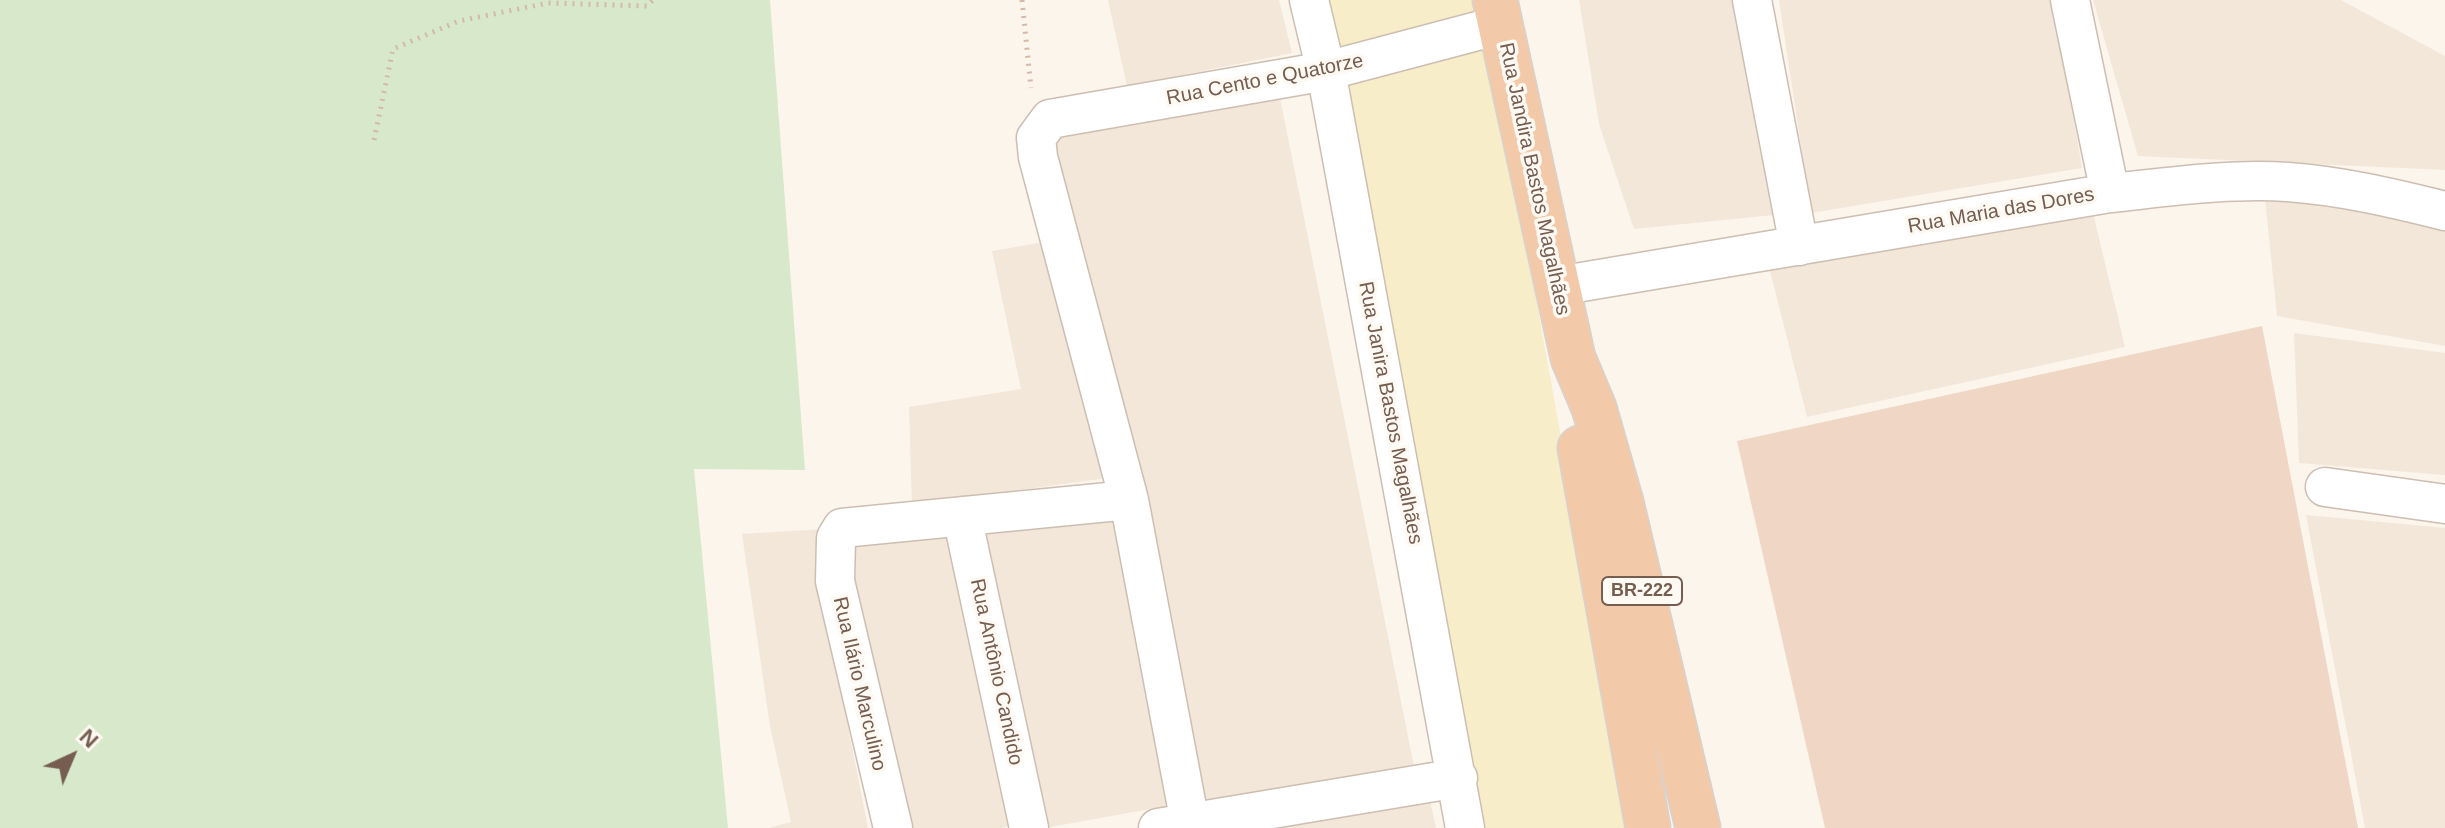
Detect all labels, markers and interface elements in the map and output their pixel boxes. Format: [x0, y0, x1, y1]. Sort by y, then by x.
street label: Rua Jandira Bastos Magalhães [1493, 41, 1575, 317]
street label: Rua Cento e Quatorze [1164, 49, 1366, 111]
street label: Rua Maria das Dores [1906, 183, 2096, 239]
street label: Rua Janira Bastos Magalhães [1353, 280, 1427, 546]
street label: Rua Antônio Candido [964, 577, 1028, 767]
road number: BR-222 [1602, 577, 1682, 605]
street label: Rua Ilário Marculino [827, 595, 891, 773]
north arrow [32, 716, 112, 796]
text: N [75, 724, 103, 753]

